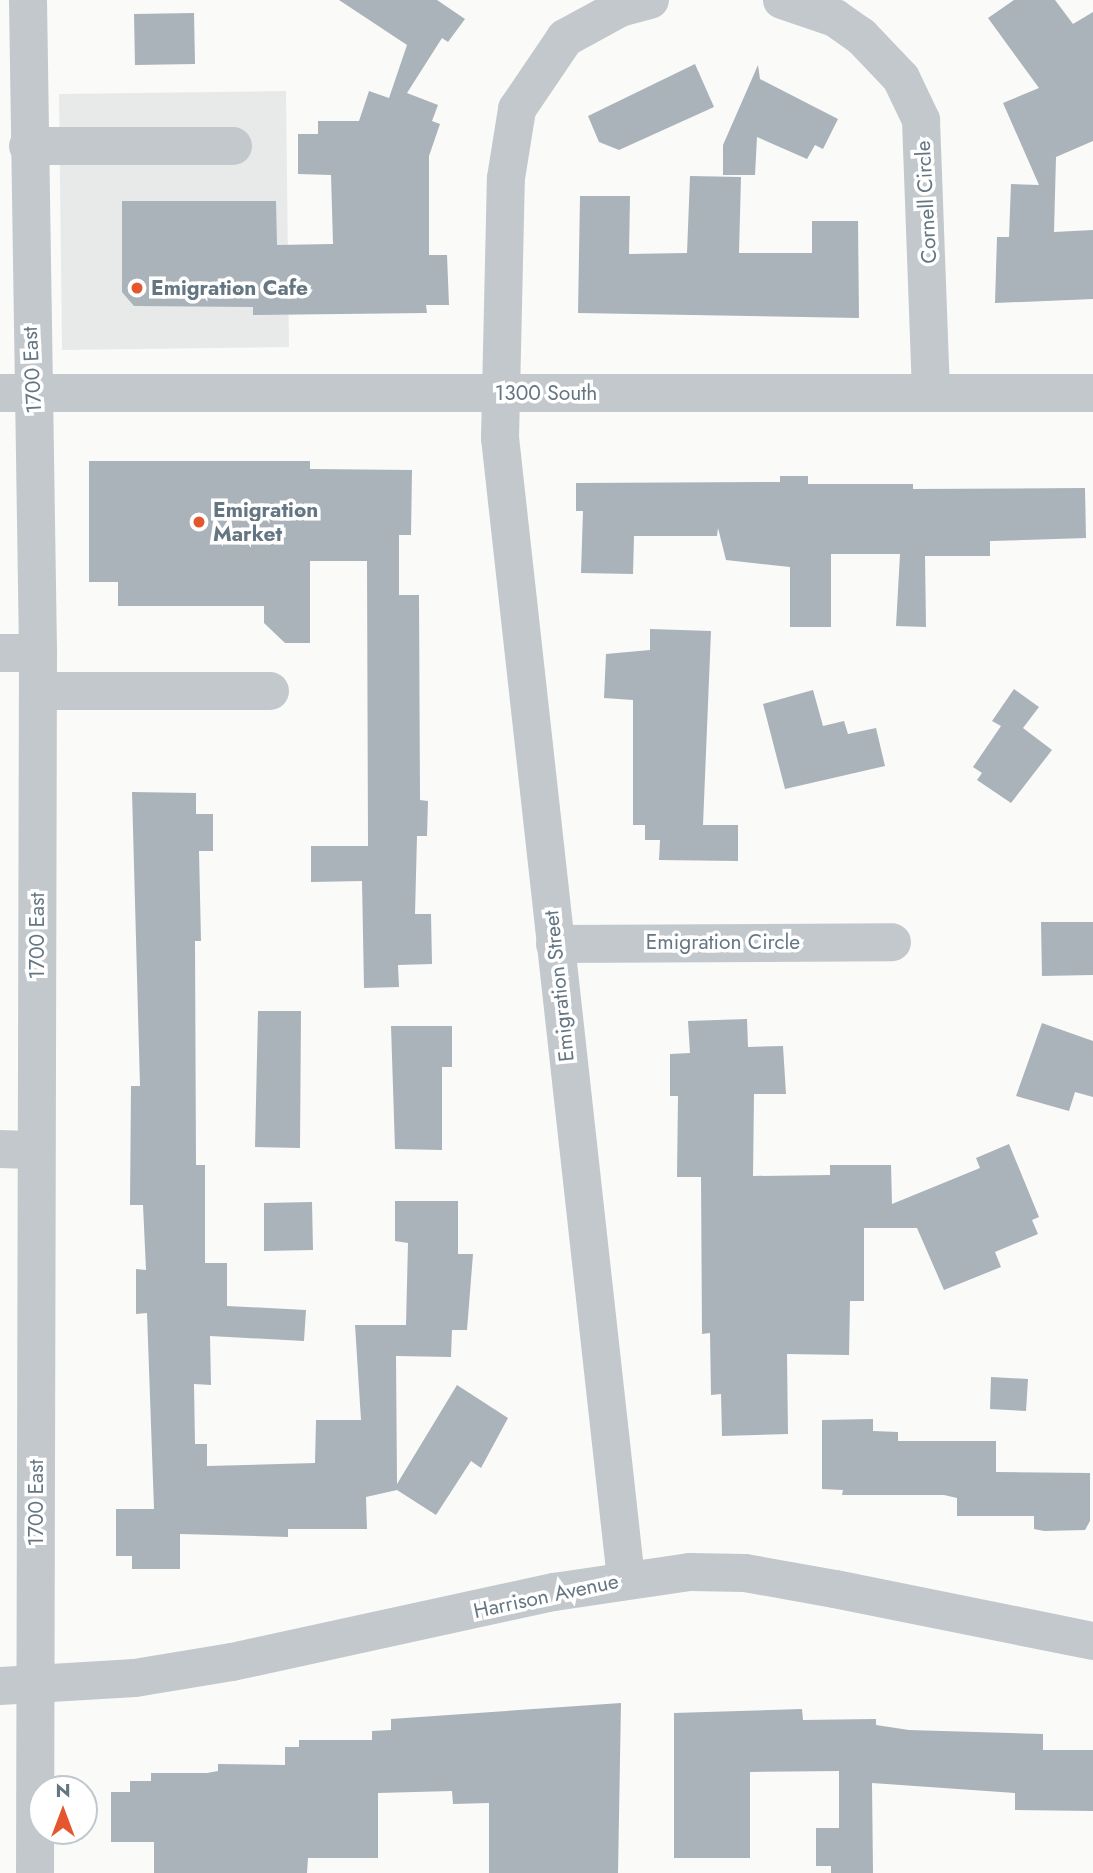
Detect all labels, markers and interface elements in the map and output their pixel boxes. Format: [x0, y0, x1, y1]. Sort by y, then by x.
street label: Cornell Circle [910, 140, 942, 264]
place label: Emigration Cafe [151, 275, 308, 301]
marker: Emigration Cafe [129, 280, 145, 296]
street label: 1700 East [17, 326, 47, 414]
street label: 1300 South [495, 380, 597, 406]
place label: Emigration Market [213, 497, 318, 547]
marker: Emigration Market [191, 514, 207, 530]
street label: 1700 East [24, 892, 50, 980]
street label: Emigration Street [539, 909, 579, 1063]
street label: Emigration Circle [646, 929, 800, 955]
street label: 1700 East [23, 1459, 49, 1547]
street label: Harrison Avenue [471, 1568, 621, 1624]
north arrow [28, 1775, 98, 1845]
text: N [55, 1777, 71, 1804]

